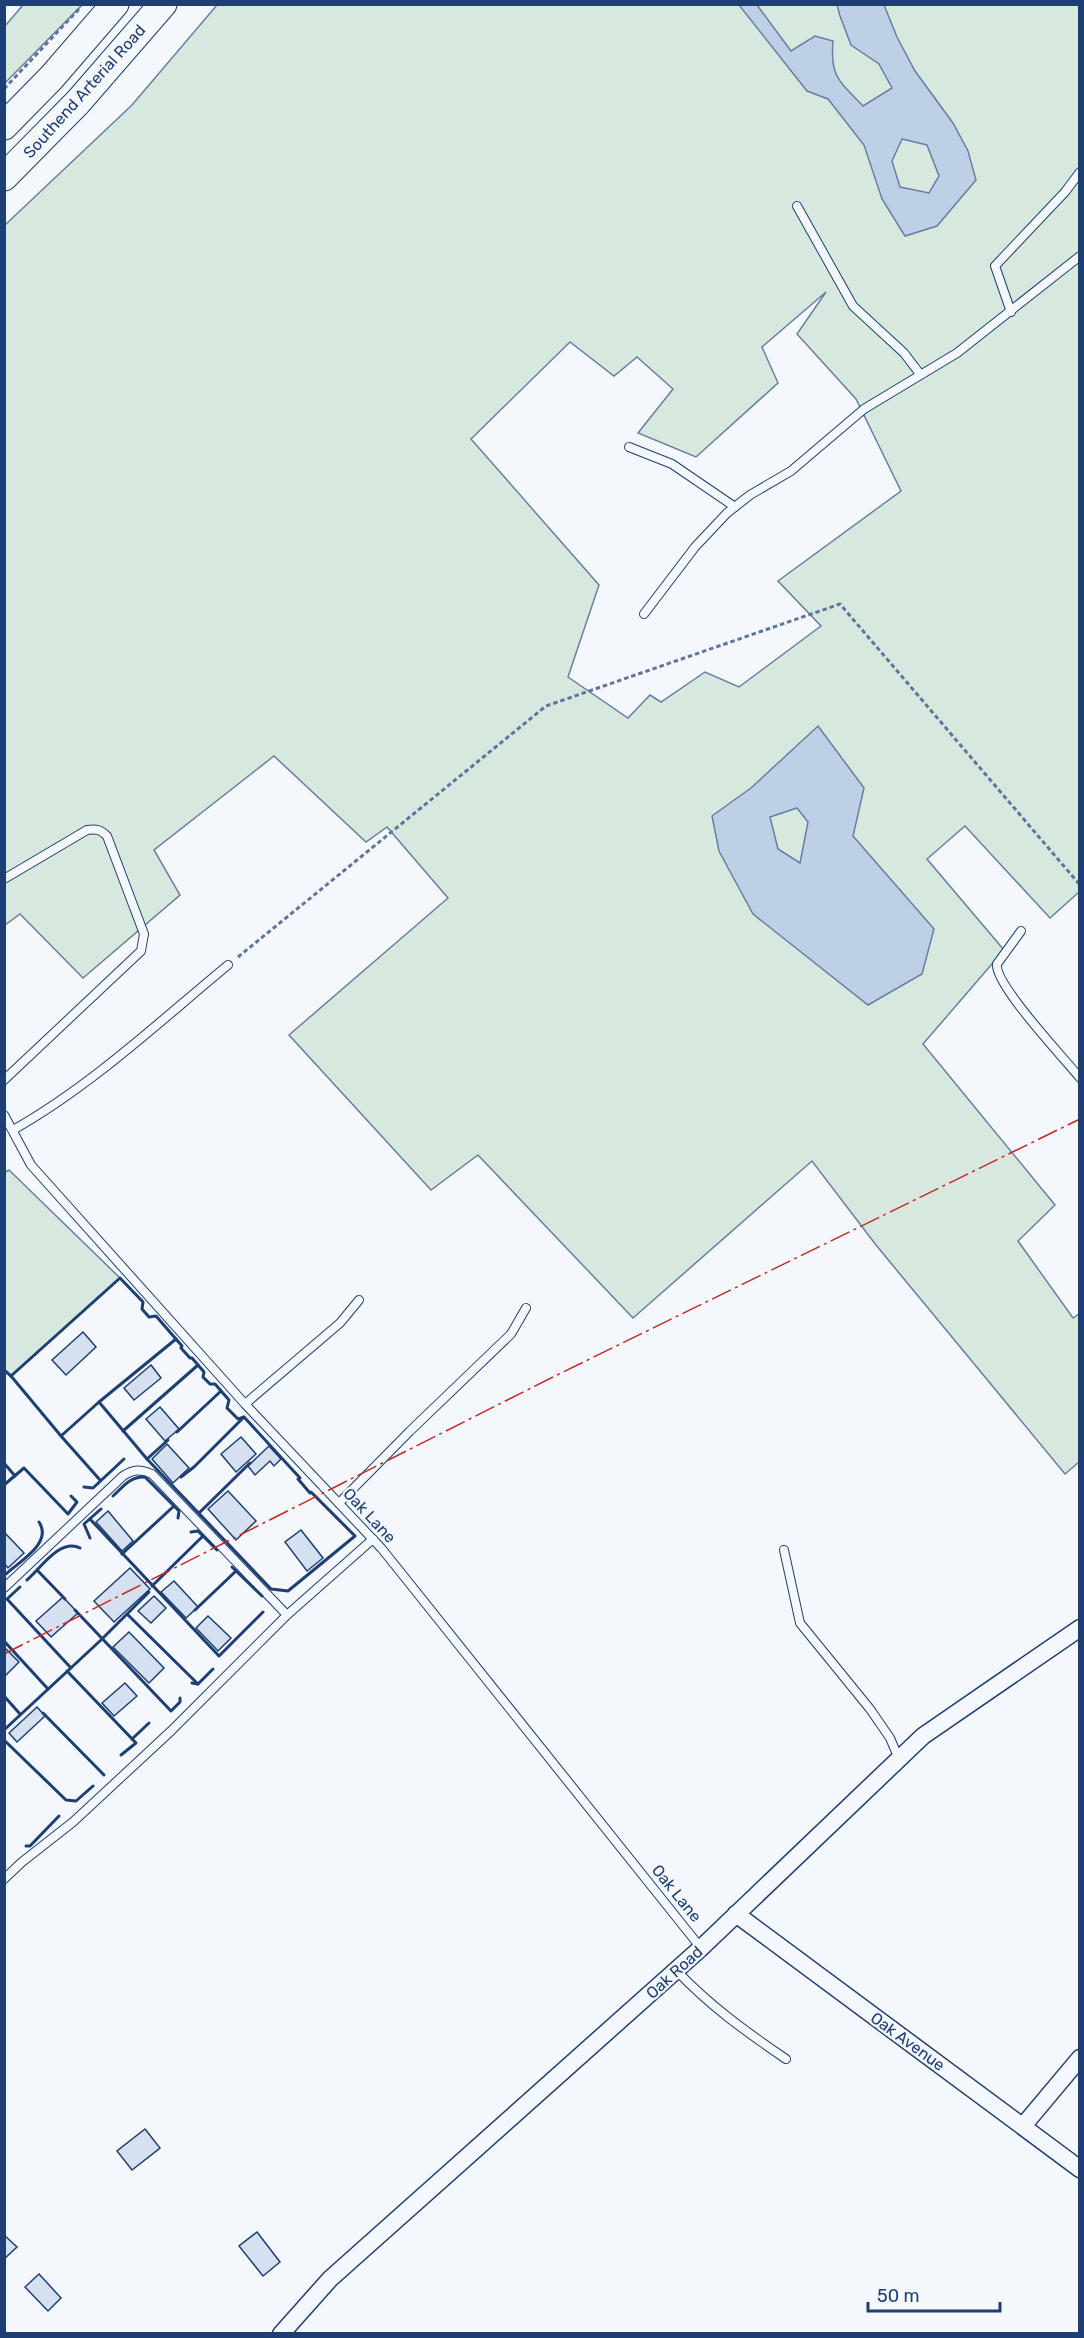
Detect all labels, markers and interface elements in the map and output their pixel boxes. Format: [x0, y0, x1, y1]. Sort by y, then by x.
street label: Southend Arterial Road [19, 21, 149, 162]
street label: Oak Lane [339, 1484, 400, 1547]
street label: Oak Lane [648, 1861, 705, 1926]
street label: Oak Road [642, 1942, 707, 2003]
street label: Oak Avenue [867, 2008, 949, 2075]
scale bar [868, 2275, 1000, 2313]
text: 50 m [877, 2285, 920, 2307]

